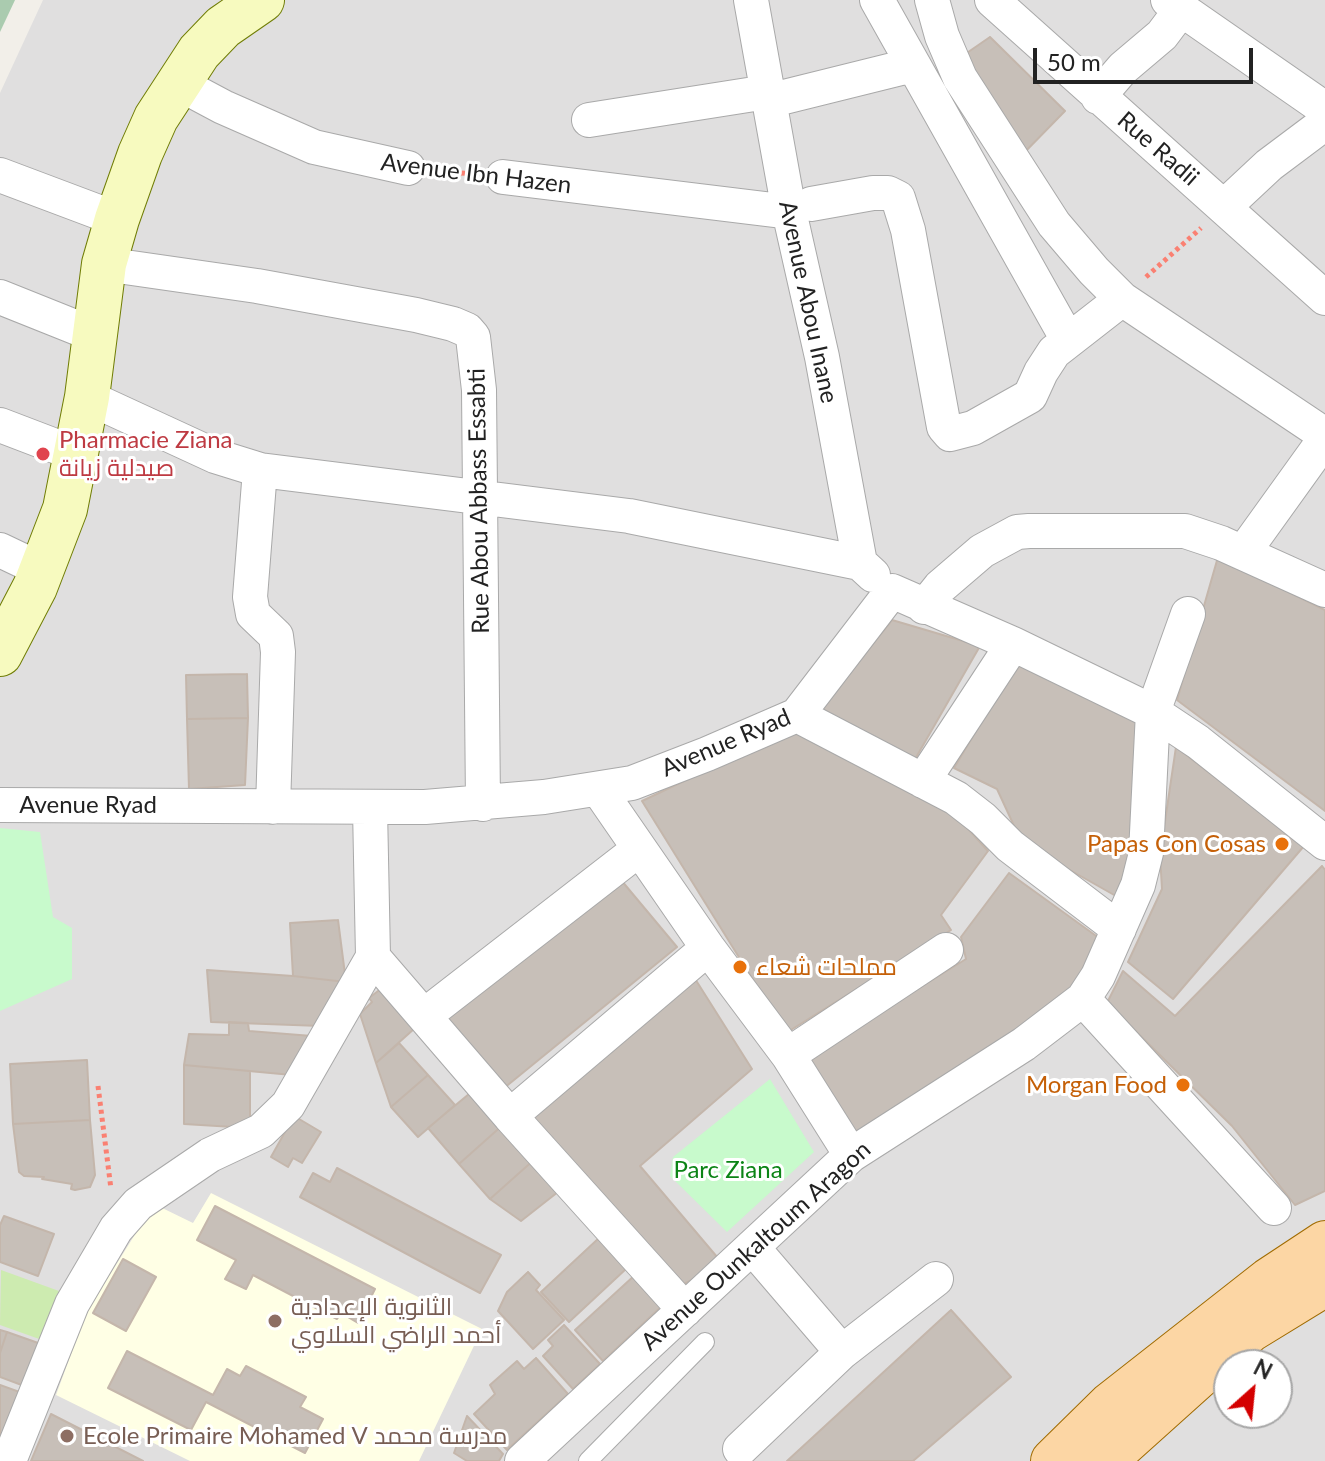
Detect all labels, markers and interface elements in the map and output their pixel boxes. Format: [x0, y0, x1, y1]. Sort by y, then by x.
scale bar [1037, 32, 1257, 82]
text: 50 m [1047, 47, 1101, 76]
street label: Rue Radii [1111, 106, 1205, 192]
street label: Avenue Ibn Hazen [379, 148, 573, 200]
street label: Avenue Abou Inane [772, 198, 844, 406]
street label: Rue Abou Abbass Essabti [462, 368, 496, 634]
place label: Pharmacie Ziana صيدلية زيانة [59, 426, 233, 482]
marker: Pharmacie Ziana صيدلية زيانة [34, 445, 52, 463]
street label: Avenue Ryad [657, 703, 795, 783]
street label: Avenue Ryad [19, 791, 157, 819]
place label: Papas Con Cosas [1087, 830, 1266, 858]
marker: Papas Con Cosas [1273, 835, 1291, 853]
place label: مملحات شعاء [756, 953, 897, 981]
marker: مملحات شعاء [731, 958, 749, 976]
place label: Morgan Food [1026, 1071, 1167, 1099]
marker: Morgan Food [1174, 1076, 1192, 1094]
street label: Avenue Ounkaltoum Aragon [635, 1135, 877, 1357]
park label: Parc Ziana [673, 1156, 783, 1184]
place label: الثانوية الإعدادية أحمد الراضي السلاوي [291, 1293, 501, 1349]
marker: الثانوية الإعدادية أحمد الراضي السلاوي [266, 1312, 284, 1330]
north arrow [1213, 1349, 1293, 1429]
text: N [1250, 1353, 1277, 1385]
place label: Ecole Primaire Mohamed V مدرسة محمد [83, 1422, 507, 1450]
marker: Ecole Primaire Mohamed V مدرسة محمد [58, 1427, 76, 1445]

